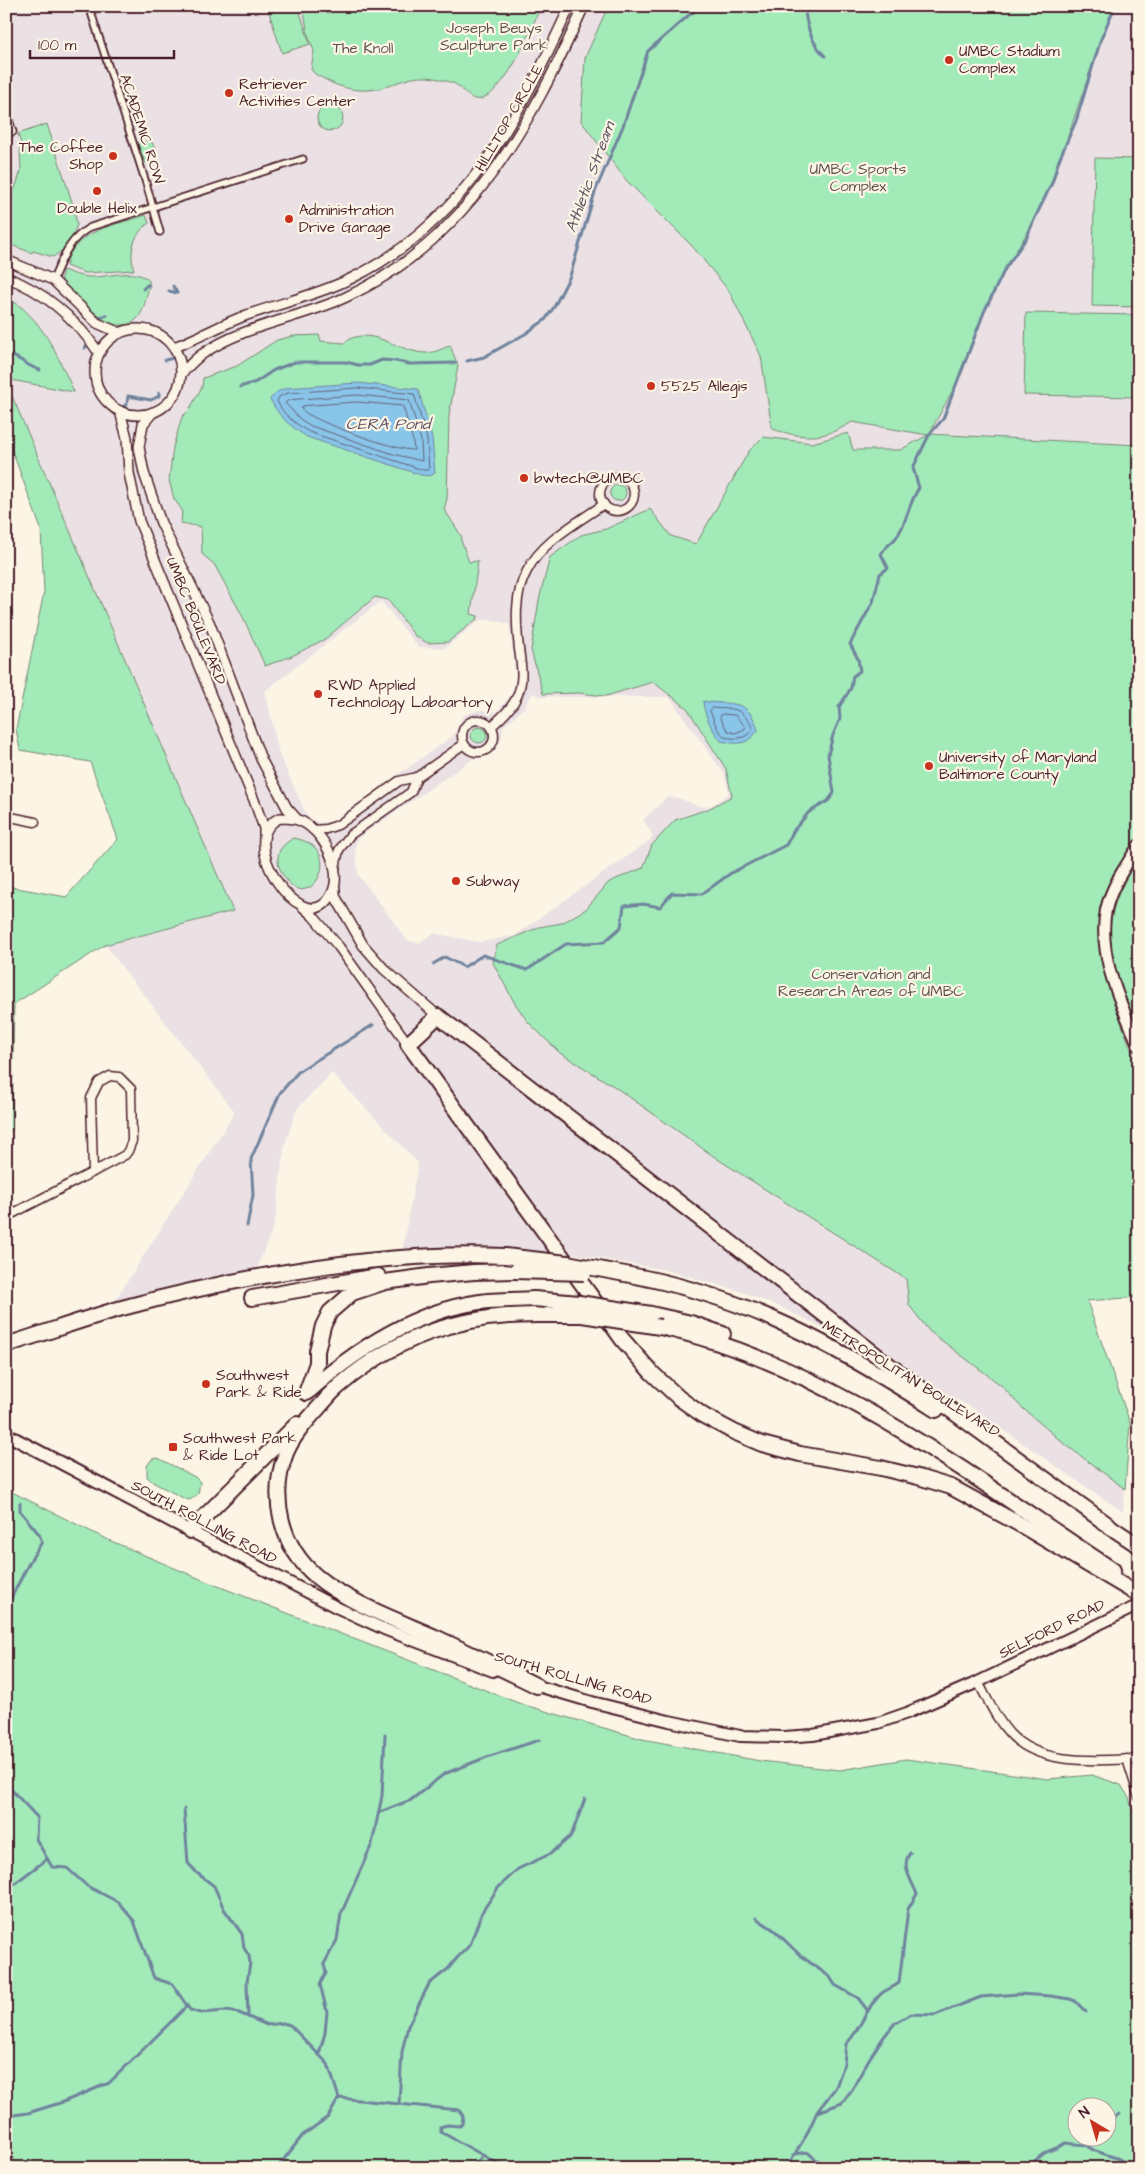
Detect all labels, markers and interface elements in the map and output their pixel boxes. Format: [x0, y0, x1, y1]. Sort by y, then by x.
park label: Joseph Beuys Sculpture Park [440, 18, 548, 56]
scale bar [30, 28, 174, 60]
text: 100 m [38, 35, 77, 56]
park label: The Knoll [333, 38, 393, 59]
place label: UMBC Stadium Complex [959, 41, 1060, 79]
marker: UMBC Stadium Complex [943, 54, 955, 66]
street label: HILLTOP CIRCLE [470, 60, 548, 175]
street label: ACADEMIC ROW [114, 71, 170, 187]
place label: Retriever Activities Center [239, 74, 355, 112]
marker: Retriever Activities Center [223, 87, 235, 99]
water label: Athletic Stream [560, 117, 621, 235]
place label: The Coffee Shop [19, 137, 103, 175]
marker: The Coffee Shop [107, 150, 119, 162]
park label: UMBC Sports Complex [810, 159, 907, 197]
marker: Double Helix [91, 185, 103, 197]
place label: Double Helix [57, 198, 138, 219]
place label: Administration Drive Garage [299, 200, 394, 239]
marker: Administration Drive Garage [283, 213, 295, 225]
place label: 5525 Allegis [661, 376, 748, 398]
marker: 5525 Allegis [645, 380, 657, 392]
water label: CERA Pond [346, 413, 433, 435]
place label: bwtech@UMBC [534, 468, 644, 489]
marker: bwtech@UMBC [518, 472, 530, 484]
street label: UMBC BOULEVARD [161, 554, 231, 688]
place label: RWD Applied Technology Laboartory [328, 675, 493, 714]
marker: RWD Applied Technology Laboartory [312, 688, 324, 700]
place label: University of Maryland Baltimore County [939, 747, 1097, 786]
marker: University of Maryland Baltimore County [923, 760, 935, 772]
place label: Subway [466, 871, 520, 893]
marker: Subway [450, 875, 462, 887]
park label: Conservation and Research Areas of UMBC [778, 964, 964, 1002]
street label: METROPOLITAN BOULEVARD [818, 1316, 1004, 1443]
place label: Southwest Park & Ride [216, 1365, 302, 1403]
marker: Southwest Park & Ride [200, 1378, 212, 1390]
place label: Southwest Park & Ride Lot [183, 1428, 297, 1466]
marker: Southwest Park & Ride Lot [167, 1441, 179, 1453]
street label: SOUTH ROLLING ROAD [127, 1475, 281, 1569]
street label: SELFORD ROAD [995, 1594, 1109, 1664]
street label: SOUTH ROLLING ROAD [492, 1646, 654, 1711]
north arrow [1068, 2096, 1118, 2146]
text: N [1075, 2102, 1094, 2123]

